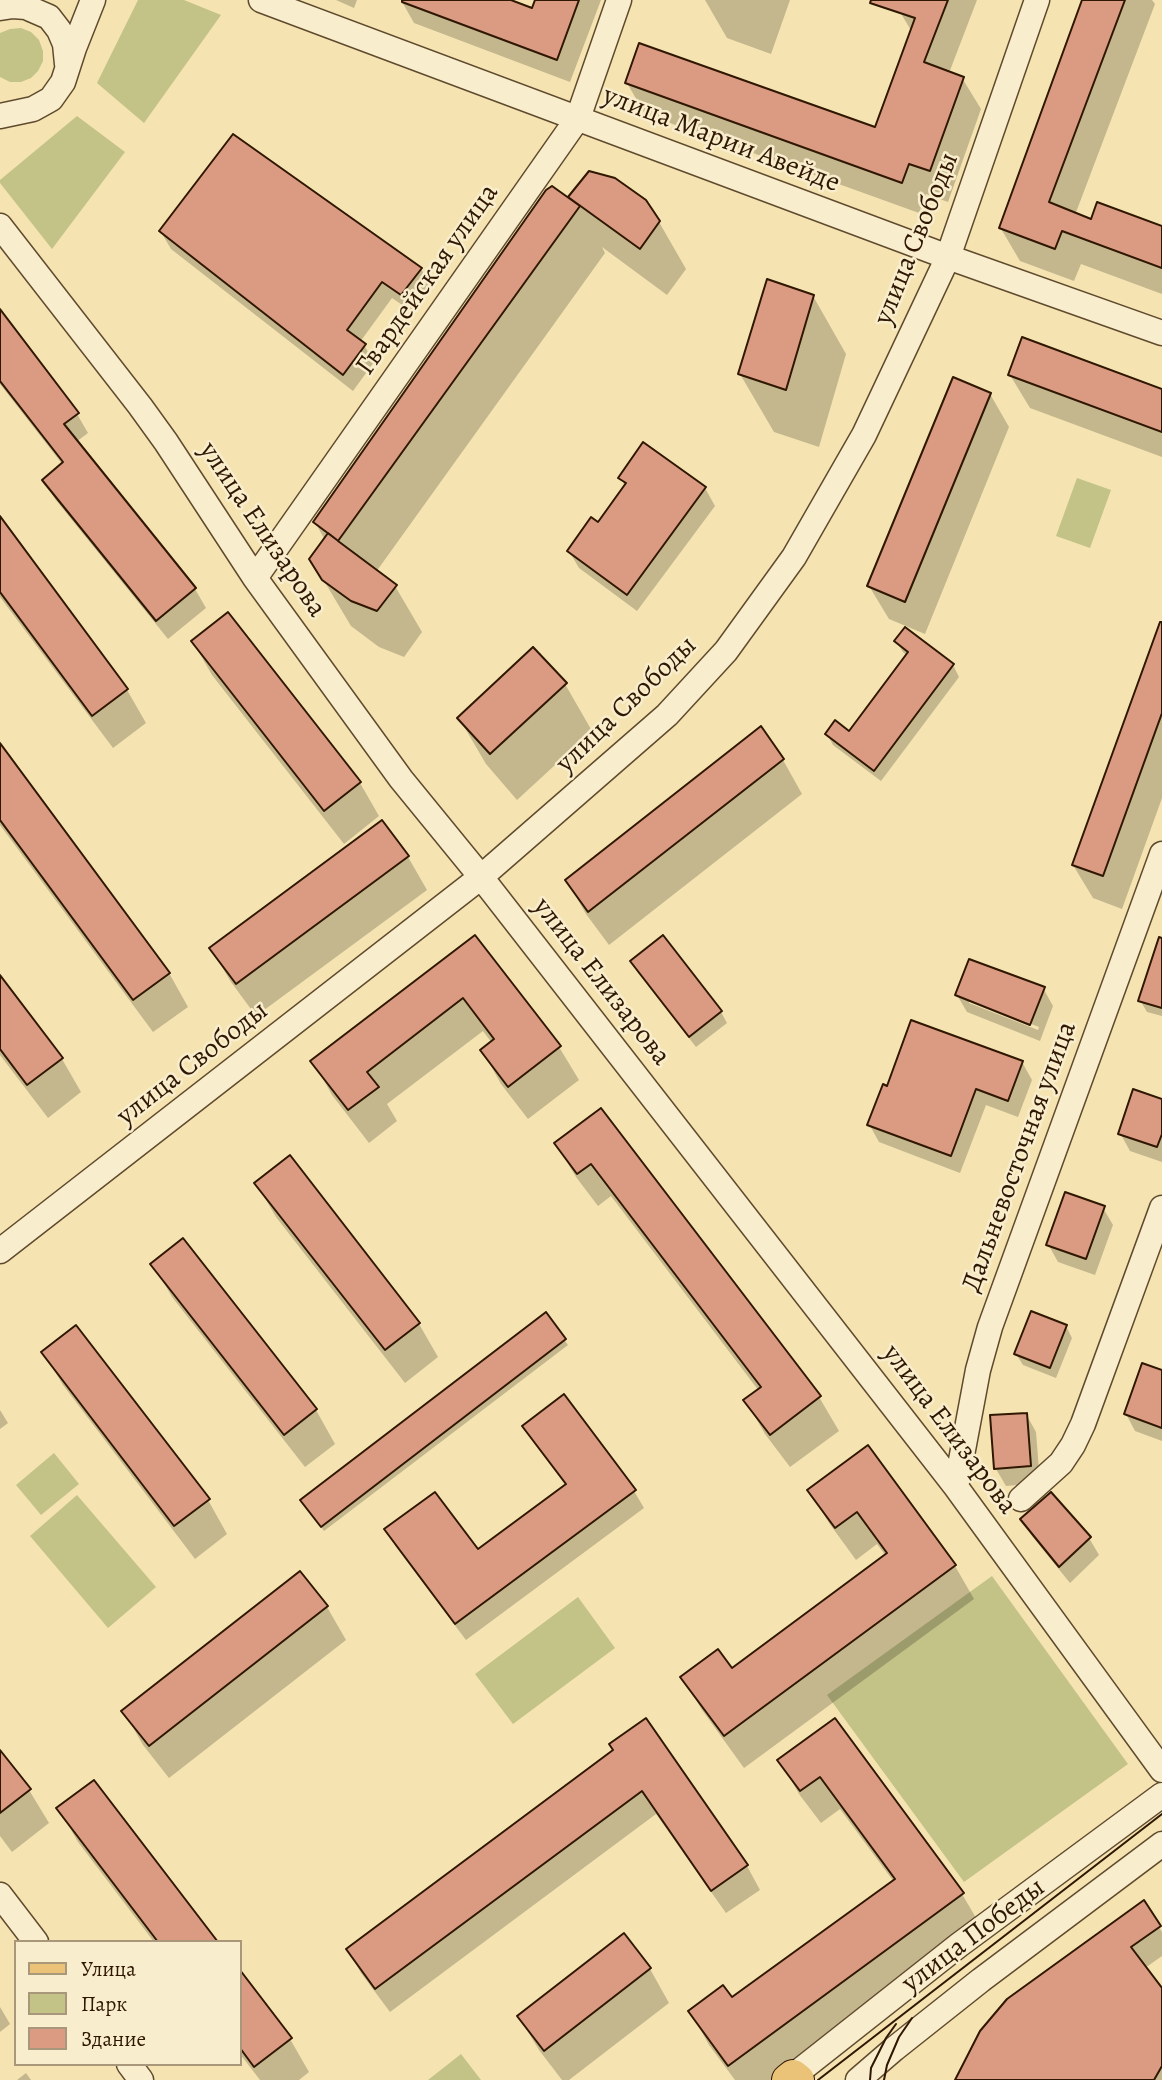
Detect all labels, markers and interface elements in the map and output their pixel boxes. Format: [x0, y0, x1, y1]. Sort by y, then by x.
street label: улица Марии Авейде [598, 79, 844, 201]
street label: улица Свободы [867, 148, 967, 330]
street label: Гвардейская улица [349, 178, 507, 382]
street label: улица Елизарова [191, 436, 333, 624]
street label: улица Свободы [550, 629, 704, 781]
street label: улица Елизарова [525, 891, 677, 1073]
street label: улица Свободы [111, 995, 275, 1133]
street label: Дальневосточная улица [955, 1017, 1085, 1297]
street label: улица Елизарова [874, 1338, 1024, 1522]
street label: улица Победы [896, 1871, 1052, 2001]
legend [14, 1940, 242, 2066]
text: Улица [81, 1955, 136, 1983]
text: Парк [81, 1990, 127, 2018]
text: Здание [81, 2025, 146, 2053]

